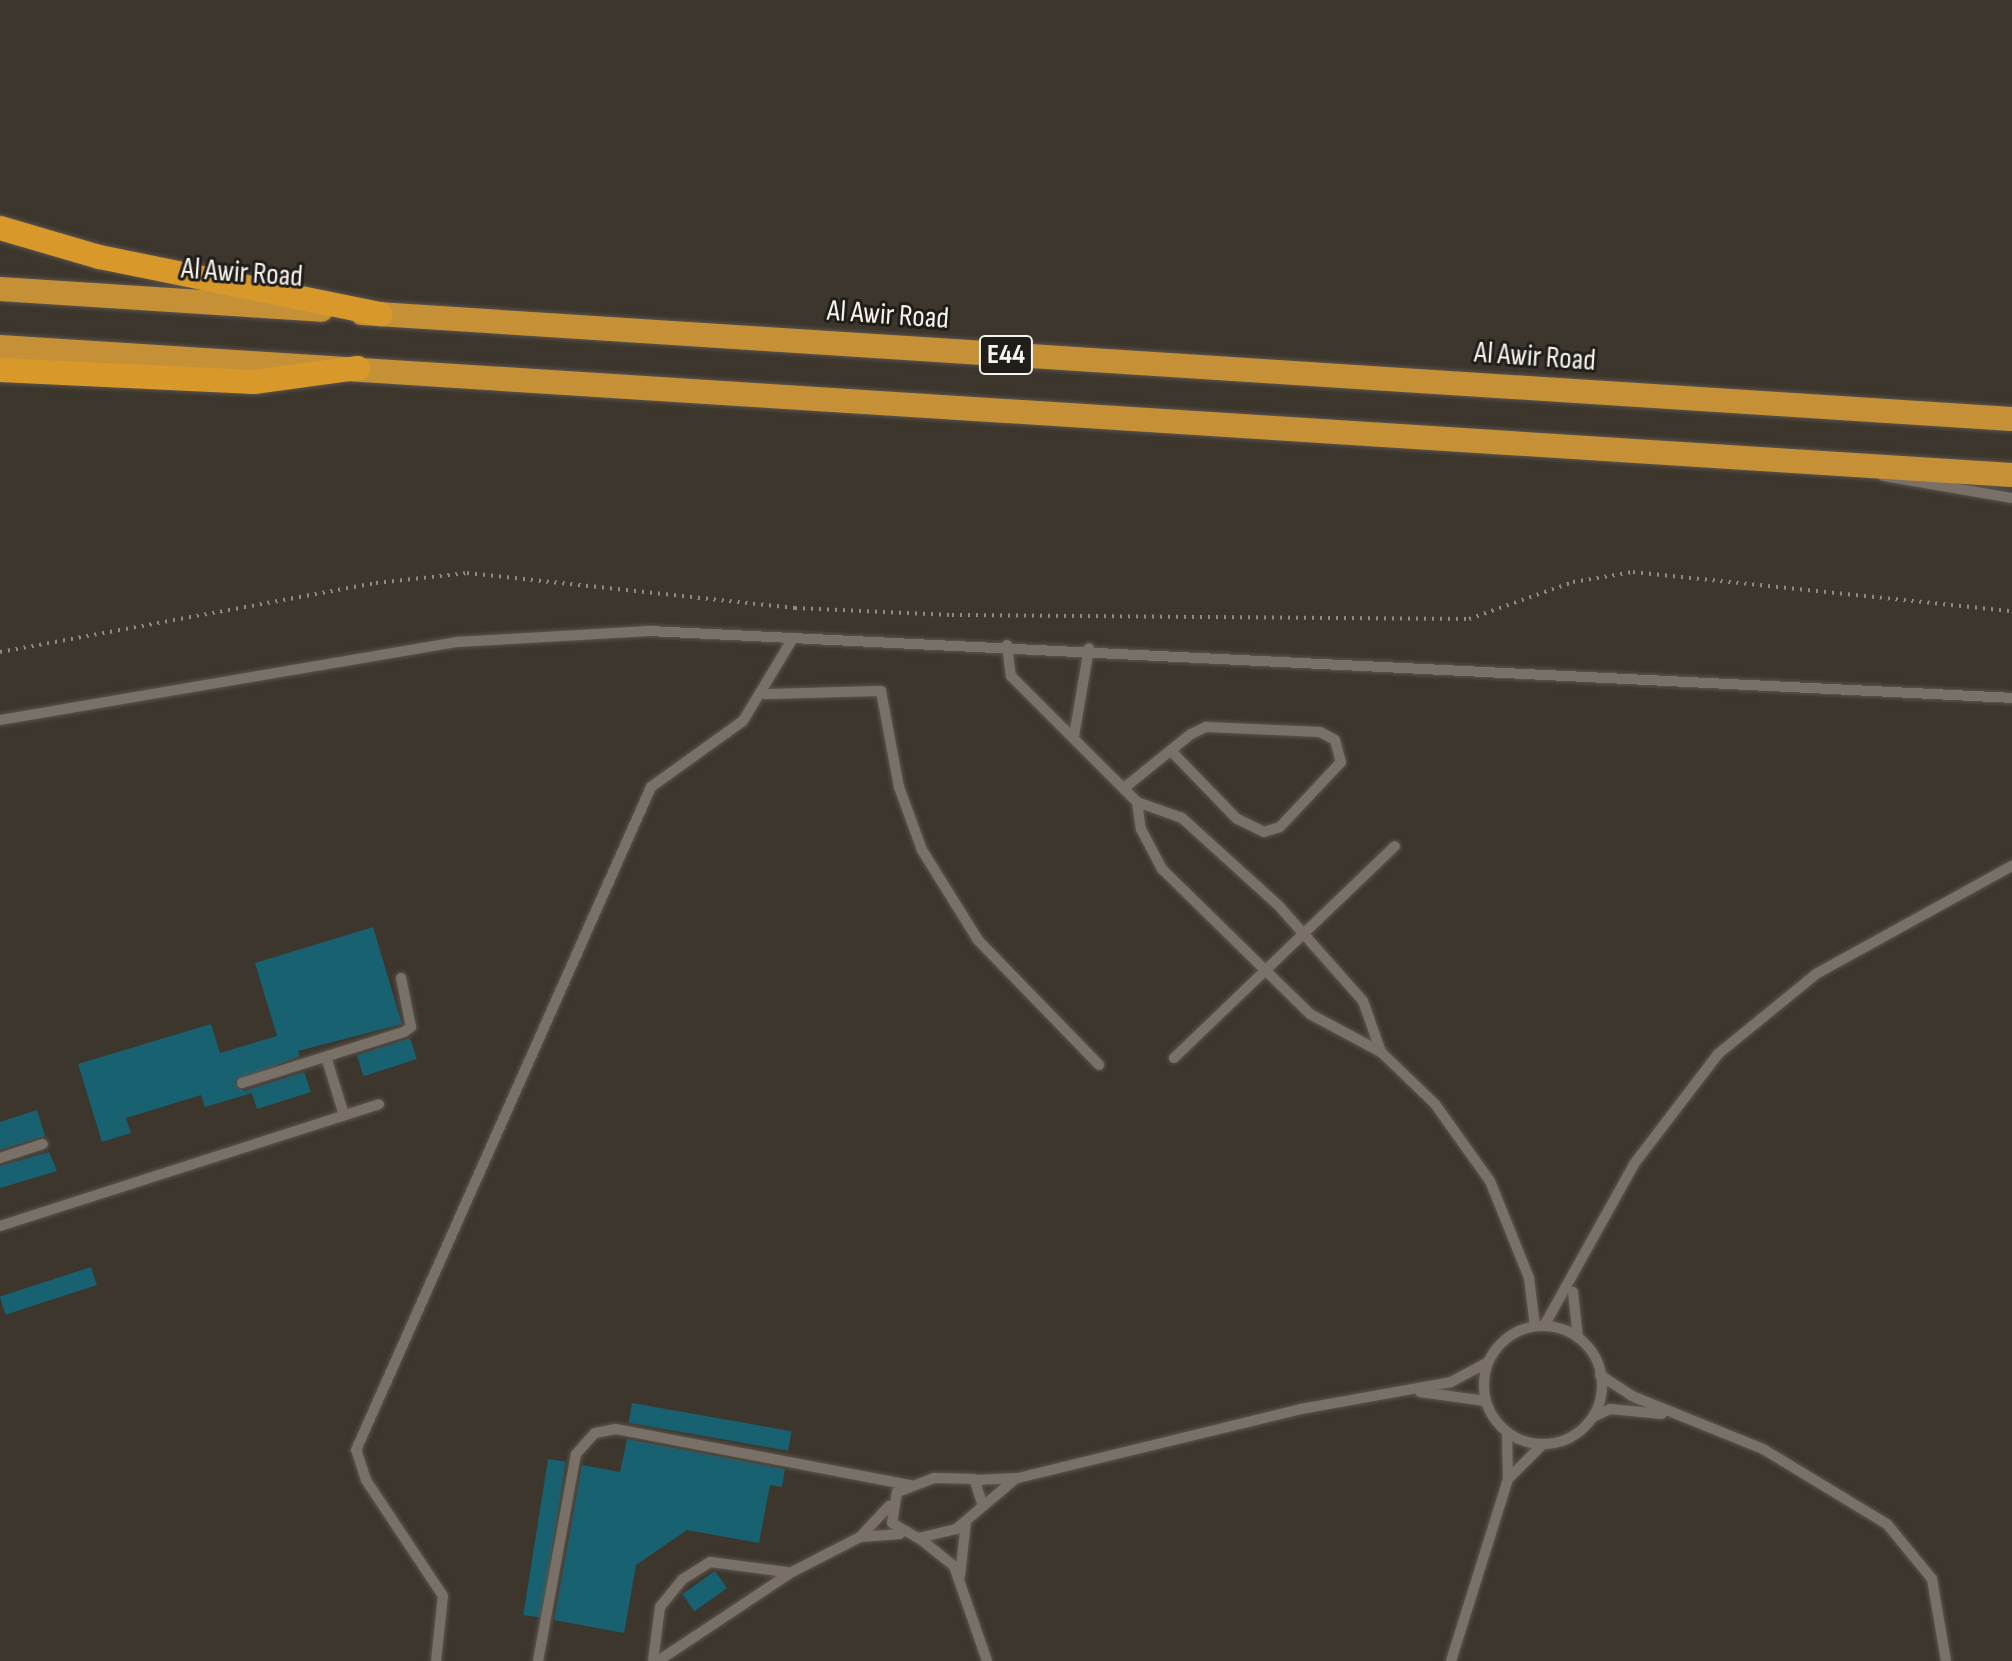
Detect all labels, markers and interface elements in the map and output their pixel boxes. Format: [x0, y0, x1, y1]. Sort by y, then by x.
street label: Al Awir Road [180, 251, 304, 295]
street label: Al Awir Road [826, 293, 950, 337]
road number: E44 [978, 331, 1034, 379]
street label: Al Awir Road [1473, 335, 1597, 379]

